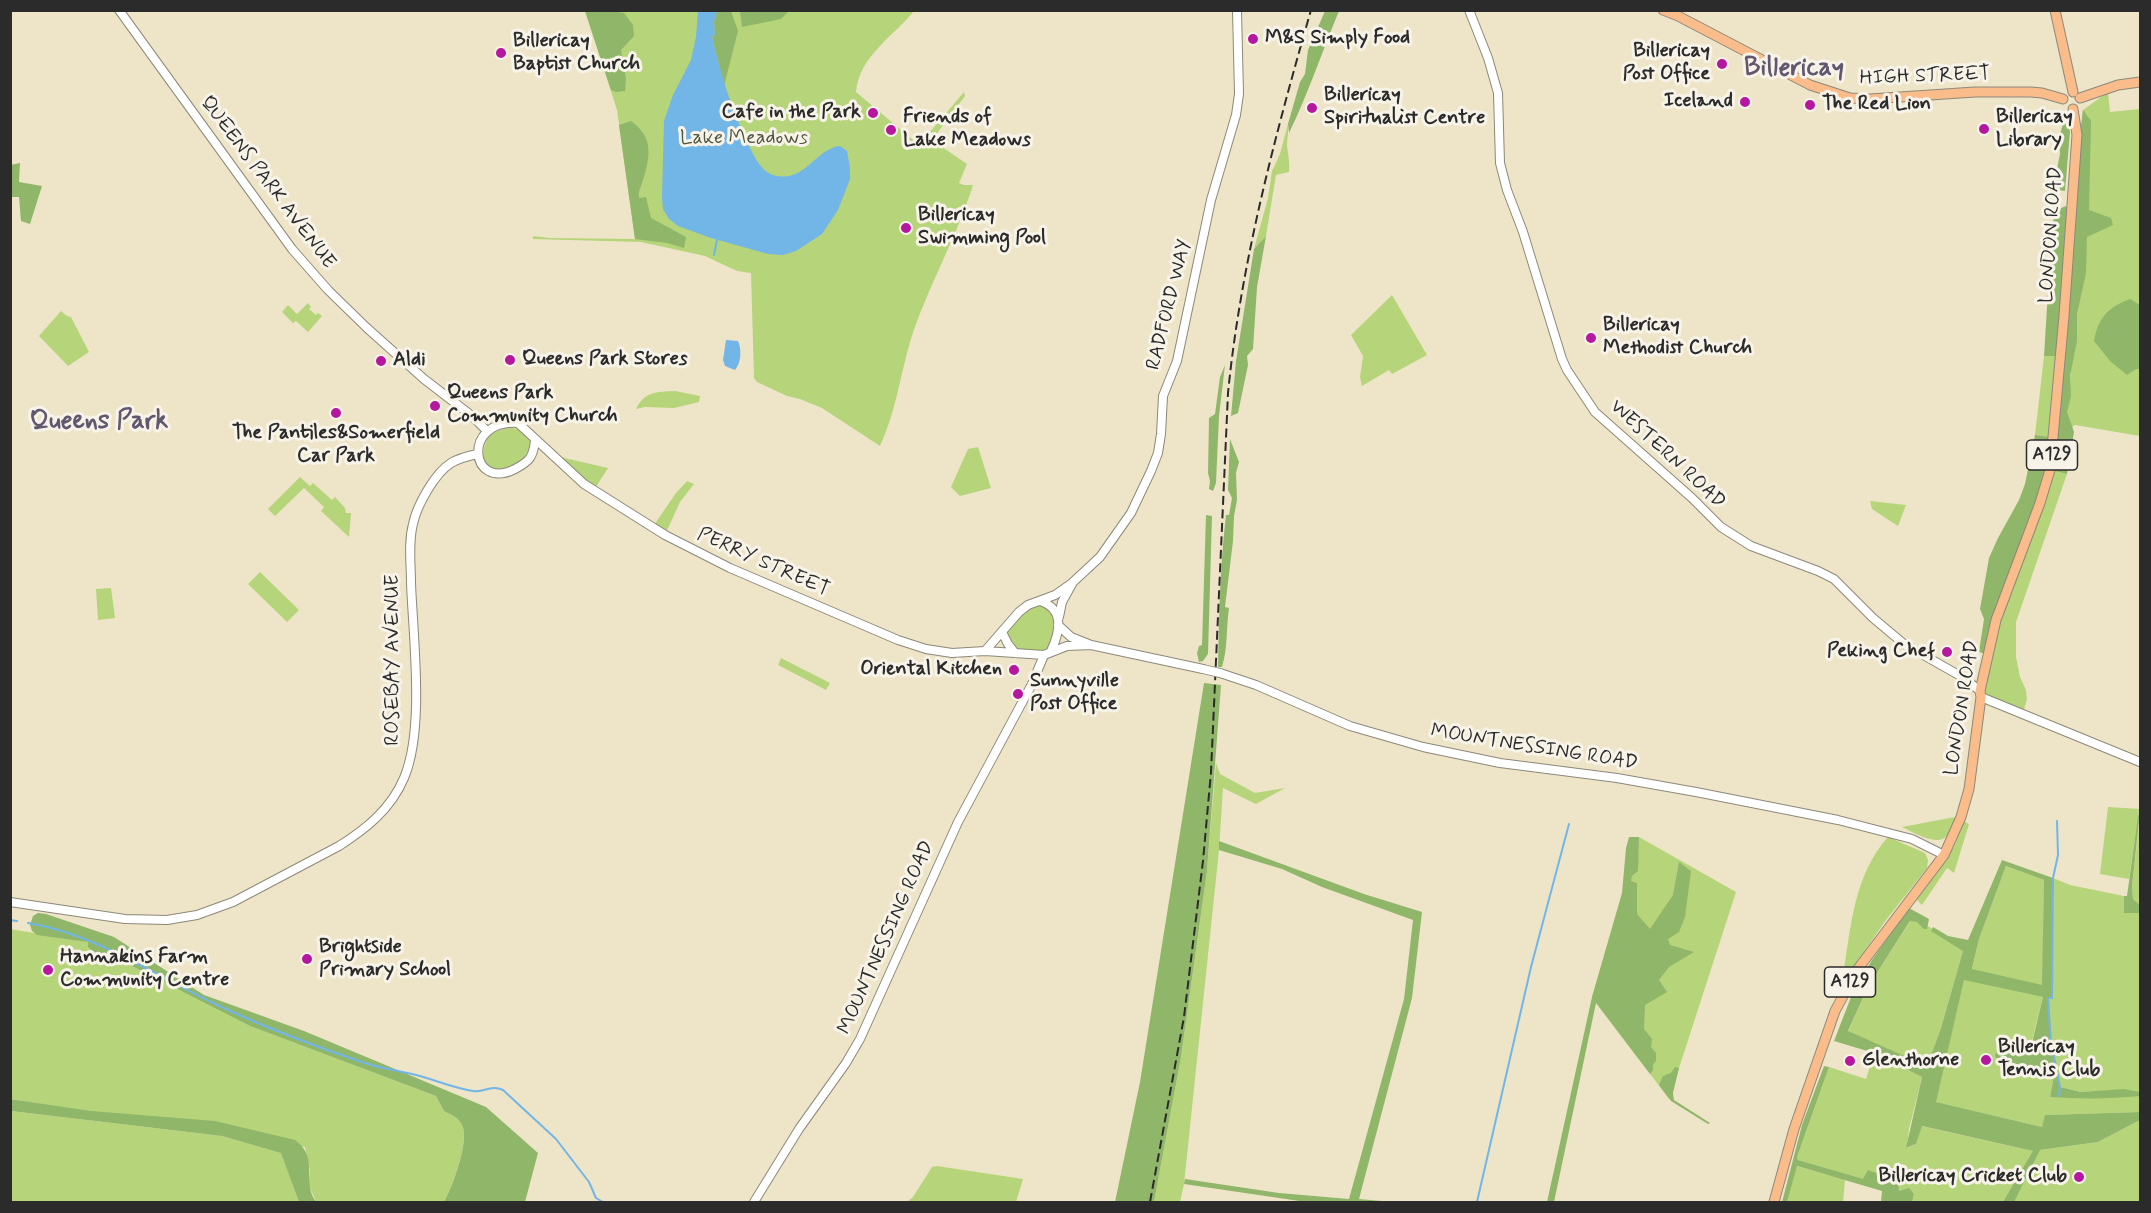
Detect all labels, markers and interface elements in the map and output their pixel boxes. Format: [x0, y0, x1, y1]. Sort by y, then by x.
place label: M&S Simply Food [1265, 27, 1410, 51]
place label: Billericay Baptist Church [513, 30, 640, 77]
marker: M&S Simply Food [1246, 32, 1260, 46]
place label: Billericay Post Office [1623, 40, 1710, 87]
marker: Billericay Baptist Church [494, 46, 508, 60]
district label: Billericay [1744, 54, 1844, 86]
marker: Billericay Post Office [1715, 57, 1729, 71]
street label: HIGH STREET [1859, 63, 1991, 91]
place label: Billericay Spiritualist Centre [1324, 84, 1485, 131]
place label: Iceland [1664, 90, 1733, 114]
street label: QUEENS PARK AVENUE [194, 92, 340, 274]
place label: The Red Lion [1822, 93, 1931, 117]
marker: Iceland [1738, 95, 1752, 109]
marker: The Red Lion [1803, 98, 1817, 112]
place label: Cafe in the Park [721, 101, 861, 125]
marker: Billericay Spiritualist Centre [1305, 101, 1319, 115]
marker: Cafe in the Park [866, 106, 880, 120]
place label: Friends of Lake Meadows [903, 106, 1031, 153]
place label: Billericay Library [1996, 106, 2073, 153]
marker: Billericay Library [1977, 122, 1991, 136]
marker: Friends of Lake Meadows [884, 123, 898, 137]
park label: Lake Meadows [680, 127, 808, 151]
street label: LONDON ROAD [2035, 166, 2069, 304]
place label: Billericay Swimming Pool [918, 204, 1046, 251]
marker: Billericay Swimming Pool [899, 221, 913, 235]
street label: RADFORD WAY [1142, 237, 1198, 373]
place label: Billericay Methodist Church [1603, 314, 1752, 361]
marker: Billericay Methodist Church [1584, 331, 1598, 345]
place label: Queens Park Stores [522, 348, 688, 372]
place label: Aldi [393, 349, 426, 373]
marker: Queens Park Stores [503, 353, 517, 367]
marker: Aldi [374, 354, 388, 368]
place label: Queens Park Community Church [447, 382, 618, 429]
street label: WESTERN ROAD [1604, 395, 1730, 515]
marker: Queens Park Community Church [428, 399, 442, 413]
marker: The Pantiles&Somerfield Car Park [329, 406, 343, 420]
district label: Queens Park [30, 407, 168, 439]
place label: The Pantiles&Somerfield Car Park [232, 422, 440, 469]
road number: A129 [2026, 440, 2078, 470]
street label: PERRY STREET [693, 523, 833, 603]
street label: ROSEBAY AVENUE [382, 574, 406, 746]
street label: LONDON ROAD [1940, 639, 1986, 777]
place label: Peking Chef [1827, 640, 1935, 664]
marker: Peking Chef [1940, 645, 1954, 659]
place label: Oriental Kitchen [860, 658, 1002, 682]
marker: Oriental Kitchen [1007, 663, 1021, 677]
place label: Sunnyville Post Office [1030, 670, 1119, 717]
marker: Sunnyville Post Office [1011, 687, 1025, 701]
street label: MOUNTNESSING ROAD [1429, 720, 1639, 776]
street label: MOUNTNESSING ROAD [833, 837, 941, 1039]
place label: Brightside Primary School [319, 936, 451, 983]
place label: Hannakins Farm Community Centre [60, 946, 229, 993]
marker: Brightside Primary School [300, 952, 314, 966]
marker: Hannakins Farm Community Centre [41, 963, 55, 977]
road number: A129 [1824, 967, 1876, 997]
place label: Billericay Tennis Club [1998, 1036, 2100, 1083]
place label: Glenthorne [1862, 1049, 1959, 1073]
marker: Billericay Tennis Club [1979, 1053, 1993, 1067]
marker: Glenthorne [1843, 1054, 1857, 1068]
place label: Billericay Cricket Club [1879, 1165, 2067, 1189]
marker: Billericay Cricket Club [2072, 1170, 2086, 1184]

